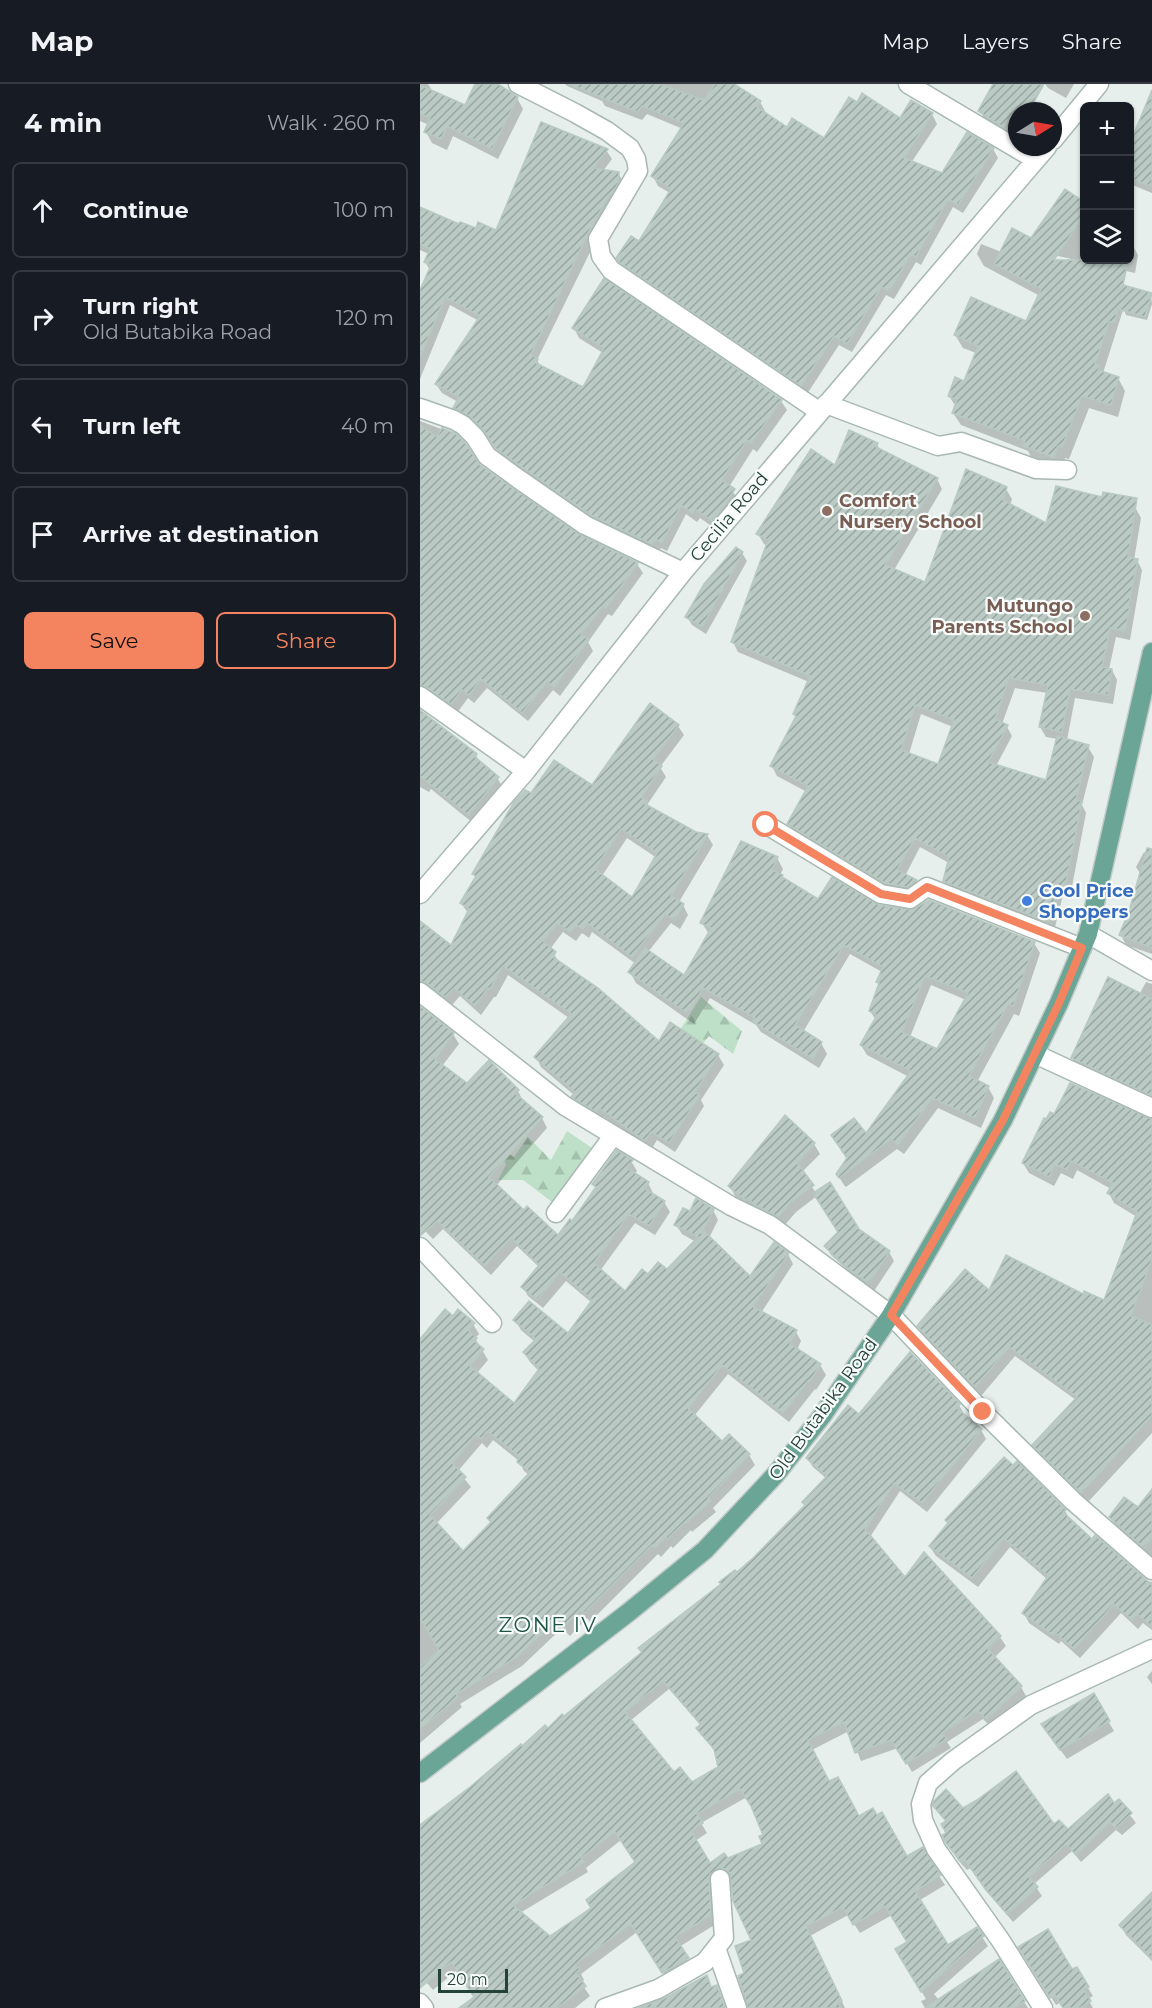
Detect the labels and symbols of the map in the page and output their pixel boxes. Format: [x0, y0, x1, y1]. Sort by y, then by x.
north arrow [1008, 102, 1062, 156]
street label: Cecilia Road [685, 468, 773, 566]
place label: Comfort Nursery School [839, 490, 982, 533]
marker: Comfort Nursery School [820, 504, 834, 518]
place label: Mutungo Parents School [932, 595, 1073, 638]
marker: Mutungo Parents School [1078, 609, 1092, 623]
route start [752, 811, 778, 837]
place label: Cool Price Shoppers [1039, 880, 1134, 923]
marker: Cool Price Shoppers [1020, 894, 1034, 908]
street label: Old Butabika Road [764, 1334, 882, 1484]
route end [969, 1398, 995, 1424]
district label: ZONE IV [499, 1612, 597, 1637]
scale bar [438, 1966, 508, 1994]

